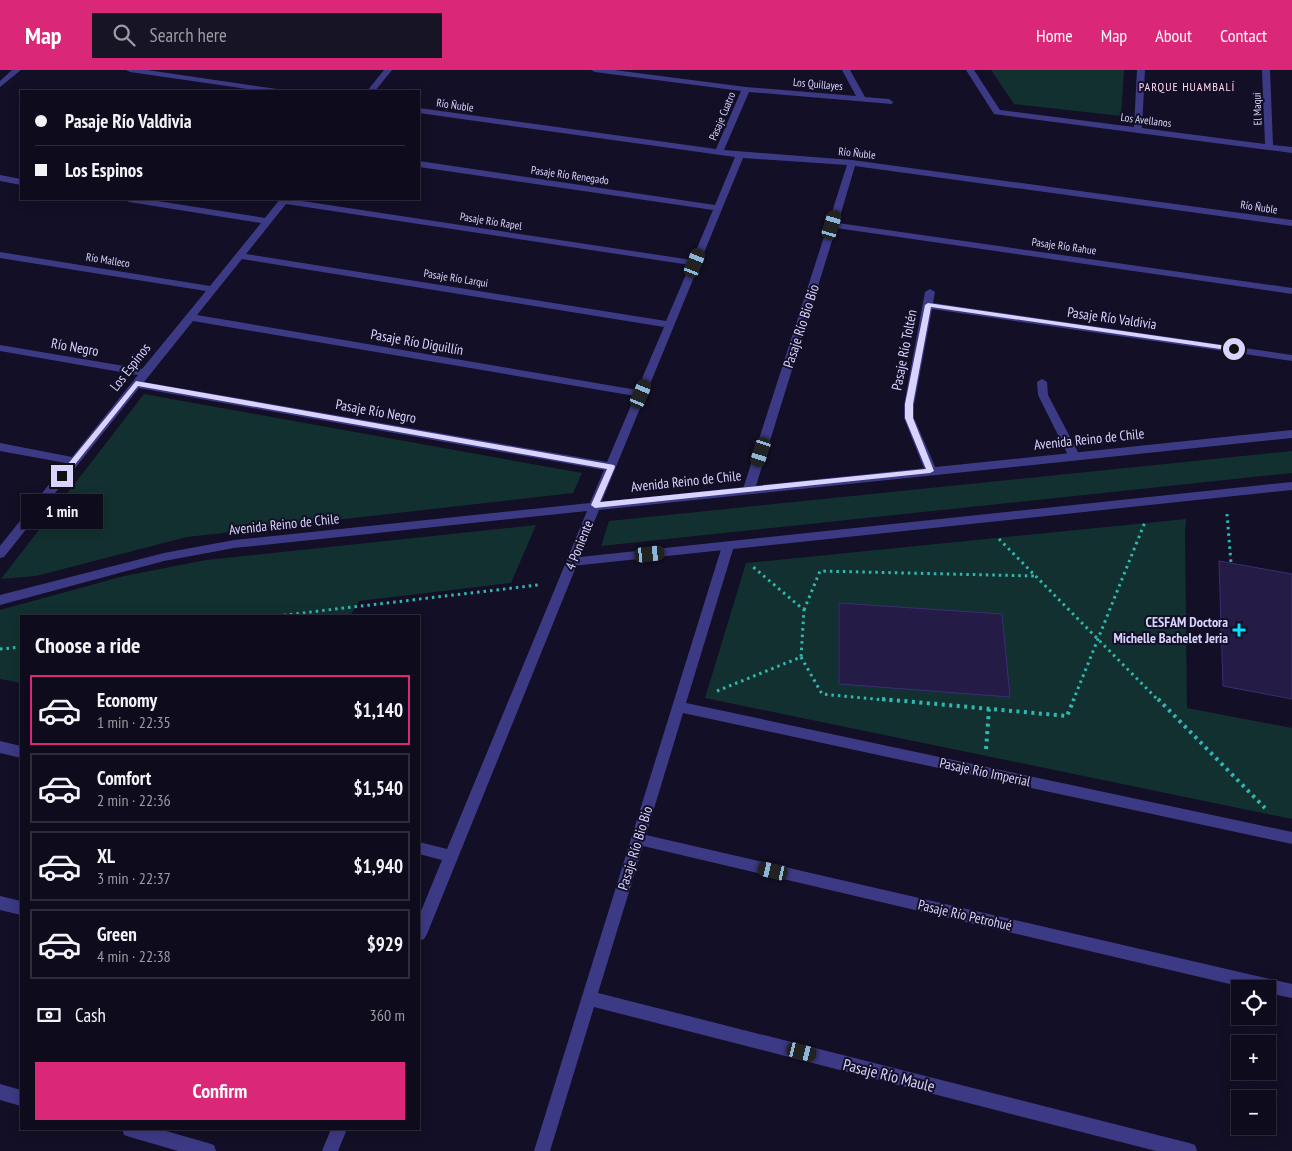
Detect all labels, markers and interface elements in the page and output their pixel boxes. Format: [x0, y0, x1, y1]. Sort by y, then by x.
search box [92, 13, 442, 58]
text: Map [25, 20, 62, 51]
icon: search [110, 21, 138, 49]
text: Search here [150, 23, 227, 47]
text: Home [1036, 24, 1073, 47]
text: Map [1101, 24, 1127, 47]
text: About [1155, 24, 1192, 47]
text: Contact [1220, 24, 1267, 47]
street label: Los Quillayes [792, 75, 844, 93]
district label: PARQUE HUAMBALÍ [1139, 79, 1235, 94]
street label: Pasaje Cuatro [706, 89, 739, 142]
street label: El Maqui [1249, 92, 1265, 126]
street label: Río Ñuble [436, 95, 475, 115]
text: Pasaje Río Valdivia [65, 109, 192, 133]
street label: Los Avellanos [1120, 110, 1172, 130]
street label: Río Ñuble [838, 144, 877, 162]
text: Los Espinos [65, 158, 143, 182]
street label: Pasaje Río Renegado [530, 163, 610, 187]
street label: Río Ñuble [1240, 197, 1279, 217]
car [820, 208, 843, 242]
street label: Pasaje Río Rapel [459, 209, 524, 233]
street label: Pasaje Río Rahue [1031, 235, 1098, 258]
car [682, 246, 707, 280]
street label: Río Malleco [85, 250, 131, 270]
street label: Pasaje Río Larqui [423, 266, 489, 290]
street label: Pasaje Río Bio Bio [779, 282, 823, 370]
street label: Pasaje Río Valdivia [1066, 303, 1158, 333]
street label: Pasaje Río Toltén [887, 308, 921, 392]
street label: Pasaje Río Diguillín [369, 325, 465, 359]
street label: Río Negro [50, 334, 100, 360]
route start [1223, 338, 1245, 360]
street label: Los Espinos [106, 339, 154, 395]
car [628, 377, 653, 411]
street label: Pasaje Río Negro [334, 395, 418, 427]
street label: Avenida Reino de Chile [1033, 424, 1145, 454]
car [749, 435, 772, 469]
route end [51, 465, 73, 487]
street label: Avenida Reino de Chile [630, 466, 742, 496]
callout: 1 min [21, 494, 103, 528]
text: 1 min [46, 501, 78, 521]
street label: Avenida Reino de Chile [228, 509, 340, 539]
street label: 4 Poniente [561, 517, 597, 572]
car [634, 545, 665, 563]
place label: CESFAM Doctora Michelle Bachelet Jeria [1113, 613, 1228, 647]
marker: CESFAM Doctora Michelle Bachelet Jeria [1232, 623, 1246, 637]
text: Choose a ride [35, 631, 140, 659]
icon: car [37, 688, 82, 733]
text: Economy [97, 688, 157, 712]
text: $1,140 [353, 698, 403, 722]
text: 1 min · 22:35 [97, 712, 171, 732]
street label: Pasaje Río Imperial [938, 754, 1033, 791]
icon: car [37, 766, 82, 811]
text: Comfort [97, 766, 151, 790]
text: $1,540 [353, 776, 403, 800]
text: 2 min · 22:36 [97, 790, 171, 810]
street label: Pasaje Río Bio Bio [614, 804, 656, 892]
icon: car [37, 844, 82, 889]
text: XL [97, 844, 115, 868]
text: $1,940 [353, 854, 403, 878]
car [756, 860, 789, 882]
text: 3 min · 22:37 [97, 868, 171, 888]
street label: Pasaje Río Petrohué [916, 895, 1014, 935]
icon: car [37, 922, 82, 967]
text: Green [97, 922, 137, 946]
text: $929 [367, 932, 403, 956]
text: 4 min · 22:38 [97, 946, 171, 966]
map controls [1231, 980, 1276, 1135]
button: locate [1231, 980, 1276, 1025]
icon: cash [35, 1001, 63, 1029]
text: Cash [75, 1003, 106, 1027]
text: 360 m [370, 1005, 405, 1025]
button: + [1231, 1035, 1276, 1080]
car [785, 1041, 818, 1063]
street label: Pasaje Río Maule [841, 1054, 937, 1096]
button: Confirm [35, 1062, 405, 1120]
button: − [1231, 1090, 1276, 1135]

